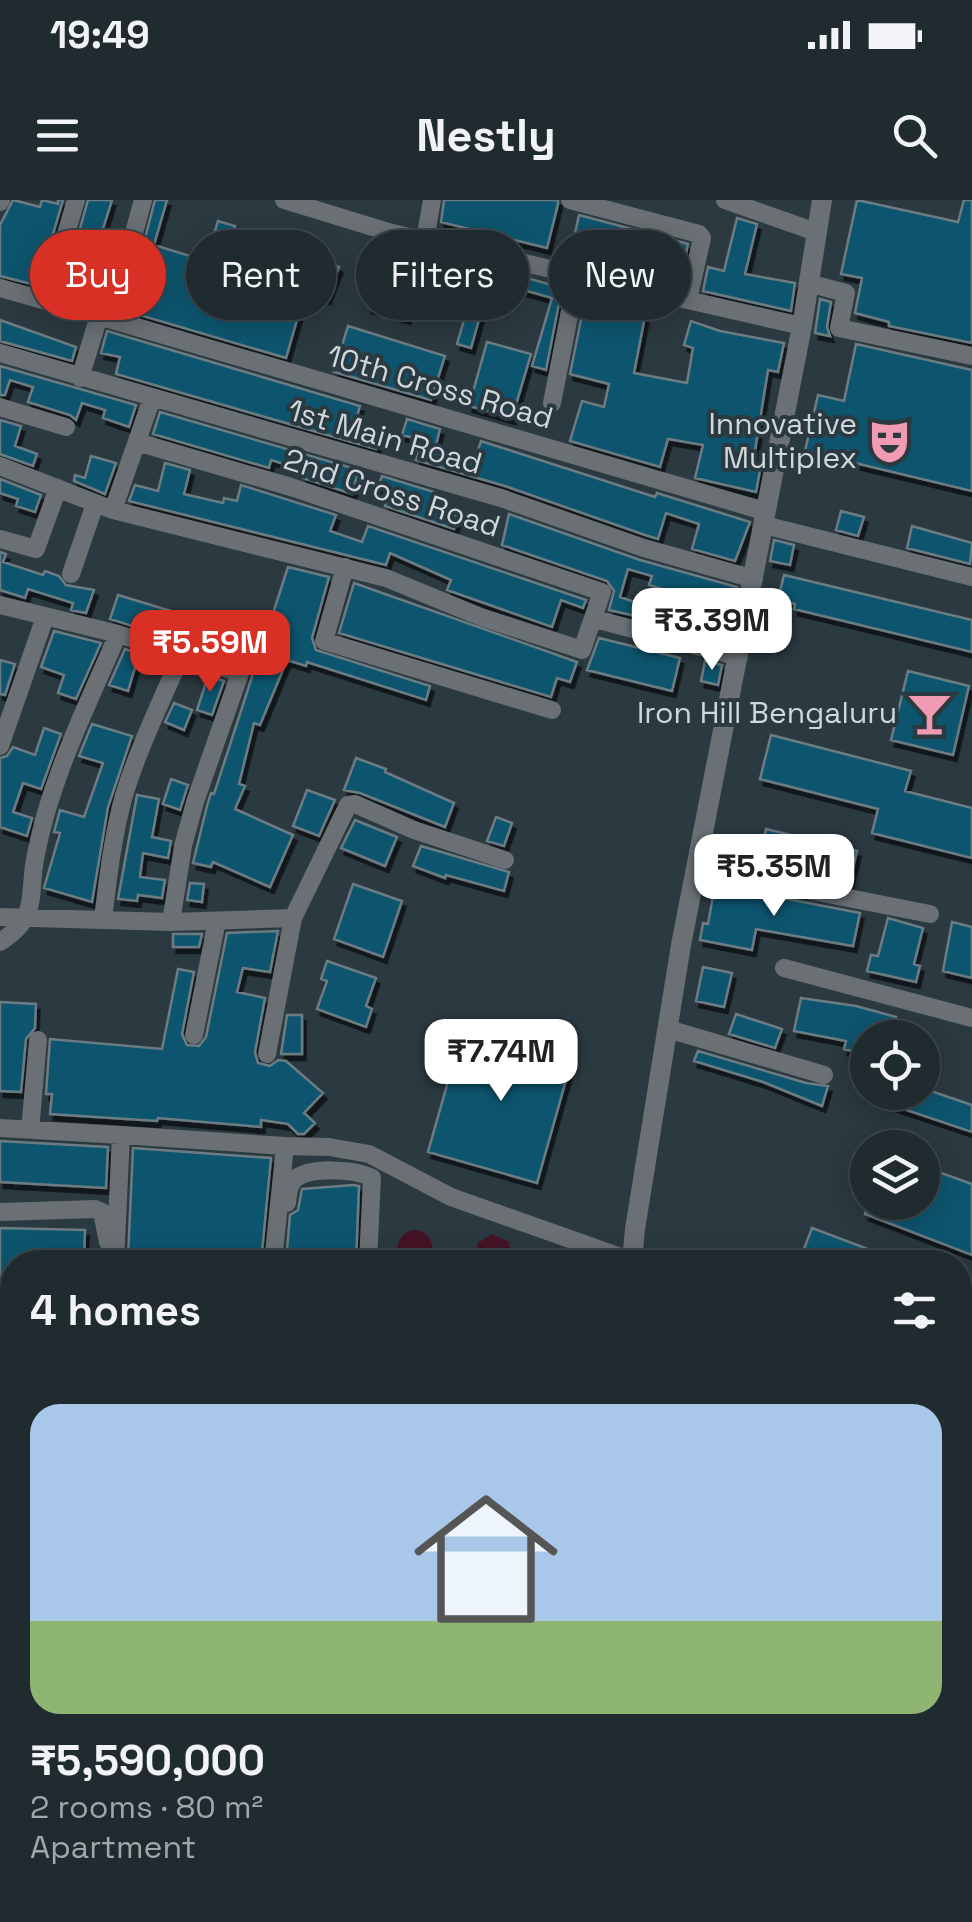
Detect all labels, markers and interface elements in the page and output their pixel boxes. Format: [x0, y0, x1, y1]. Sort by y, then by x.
text: 19:49 [50, 11, 150, 59]
text: Nestly [416, 107, 556, 164]
icon: menu [30, 108, 85, 163]
icon: search [887, 108, 942, 163]
chip: Buy [30, 230, 166, 320]
chip: Rent [186, 230, 336, 320]
chip: Filters [356, 230, 529, 320]
chip: New [549, 230, 691, 320]
street label: 10th Cross Road [323, 336, 558, 437]
street label: 1st Main Road [284, 390, 487, 483]
place label: Innovative Multiplex [709, 404, 857, 477]
theatre icon: Innovative Multiplex [866, 417, 914, 465]
street label: 2nd Cross Road [279, 439, 505, 546]
pin: ₹3.39M [631, 588, 793, 673]
text: ₹3.39M [654, 600, 770, 640]
pin: ₹5.59M [129, 610, 291, 695]
text: ₹5.59M [152, 622, 268, 662]
bar icon: Iron Hill Bengaluru [906, 689, 954, 737]
place label: Iron Hill Bengaluru [637, 693, 897, 732]
pin: ₹5.35M [693, 834, 855, 919]
text: ₹5.35M [716, 846, 832, 886]
pin: ₹7.74M [420, 1019, 582, 1104]
map controls [850, 1020, 940, 1220]
button: locate [850, 1020, 940, 1110]
text: ₹7.74M [447, 1031, 555, 1071]
button: layers [850, 1130, 940, 1220]
icon: filters [887, 1283, 942, 1338]
text: 4 homes [30, 1284, 201, 1337]
icon: home [396, 1469, 576, 1649]
text: ₹5,590,000 [30, 1734, 265, 1787]
text: 2 rooms · 80 m² [30, 1787, 263, 1827]
text: Apartment [30, 1827, 196, 1867]

